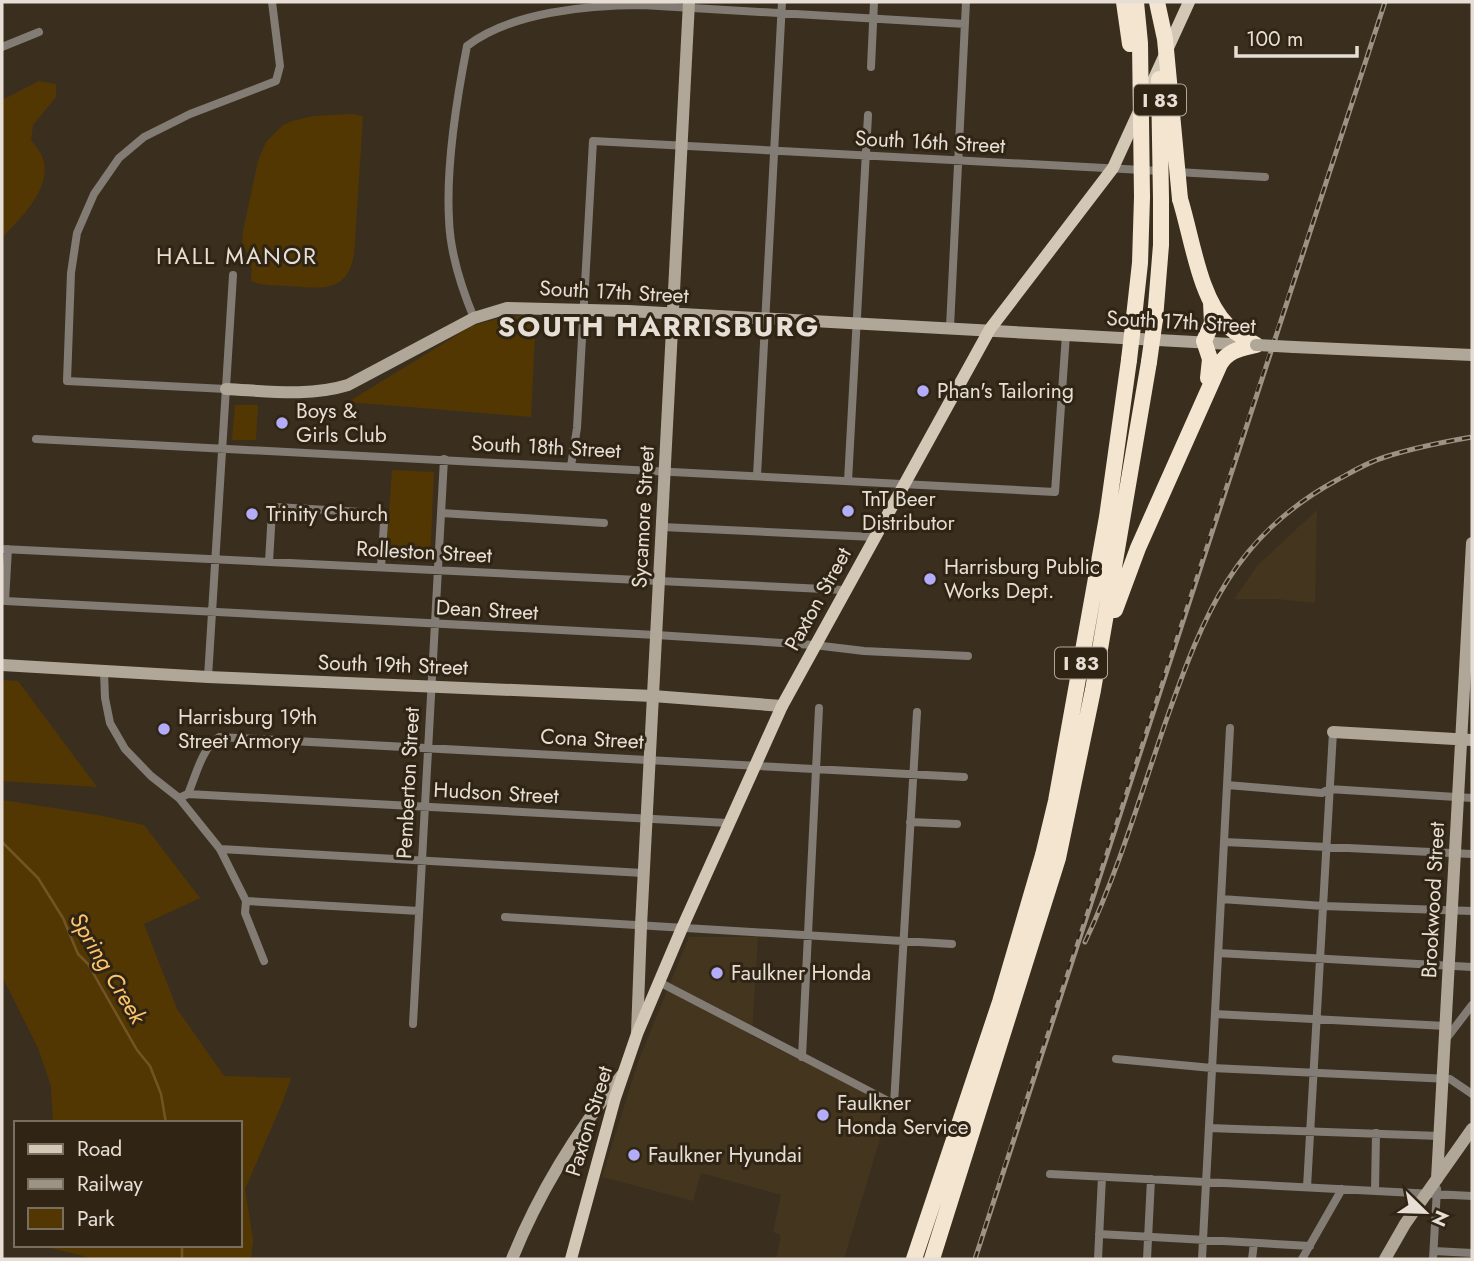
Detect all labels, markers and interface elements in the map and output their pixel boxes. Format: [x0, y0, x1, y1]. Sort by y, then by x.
scale bar [1236, 14, 1357, 58]
text: 100 m [1246, 24, 1303, 54]
road number: I 83 [1134, 85, 1186, 116]
street label: South 16th Street [854, 123, 1006, 161]
district label: HALL MANOR [156, 239, 318, 273]
street label: South 17th Street [539, 273, 689, 311]
street label: South 17th Street [1106, 303, 1256, 341]
district label: SOUTH HARRISBURG [498, 306, 820, 347]
place label: Phan's Tailoring [937, 376, 1074, 406]
marker: Phan's Tailoring [915, 383, 931, 399]
place label: Boys & Girls Club [296, 396, 387, 450]
marker: Boys & Girls Club [274, 415, 290, 431]
street label: South 18th Street [470, 428, 622, 466]
street label: Sycamore Street [624, 445, 662, 589]
place label: TnT Beer Distributor [862, 484, 955, 538]
place label: Trinity Church [266, 499, 388, 529]
marker: TnT Beer Distributor [840, 503, 856, 519]
marker: Trinity Church [244, 506, 260, 522]
street label: Rolleston Street [355, 533, 493, 571]
street label: Paxton Street [777, 542, 859, 656]
place label: Harrisburg Public Works Dept. [944, 552, 1100, 606]
marker: Harrisburg Public Works Dept. [922, 571, 938, 587]
street label: Dean Street [435, 592, 539, 628]
street label: South 19th Street [317, 647, 469, 683]
road number: I 83 [1055, 648, 1107, 678]
place label: Harrisburg 19th Street Armory [178, 702, 317, 756]
street label: Pemberton Street [389, 706, 427, 860]
marker: Harrisburg 19th Street Armory [156, 721, 172, 737]
street label: Cona Street [540, 721, 644, 757]
street label: Hudson Street [433, 775, 559, 811]
street label: Brookwood Street [1414, 821, 1452, 979]
water label: Spring Creek [61, 906, 155, 1031]
place label: Faulkner Honda [731, 958, 871, 988]
marker: Faulkner Honda [709, 965, 725, 981]
street label: Paxton Street [558, 1062, 620, 1180]
place label: Faulkner Honda Service [837, 1088, 969, 1142]
marker: Faulkner Honda Service [815, 1107, 831, 1123]
legend [14, 1121, 242, 1247]
text: Road [77, 1134, 122, 1164]
place label: Faulkner Hyundai [648, 1140, 802, 1170]
marker: Faulkner Hyundai [626, 1147, 642, 1163]
text: Railway [77, 1169, 143, 1199]
north arrow [1390, 1177, 1460, 1247]
text: Park [77, 1204, 115, 1234]
text: N [1425, 1206, 1456, 1231]

